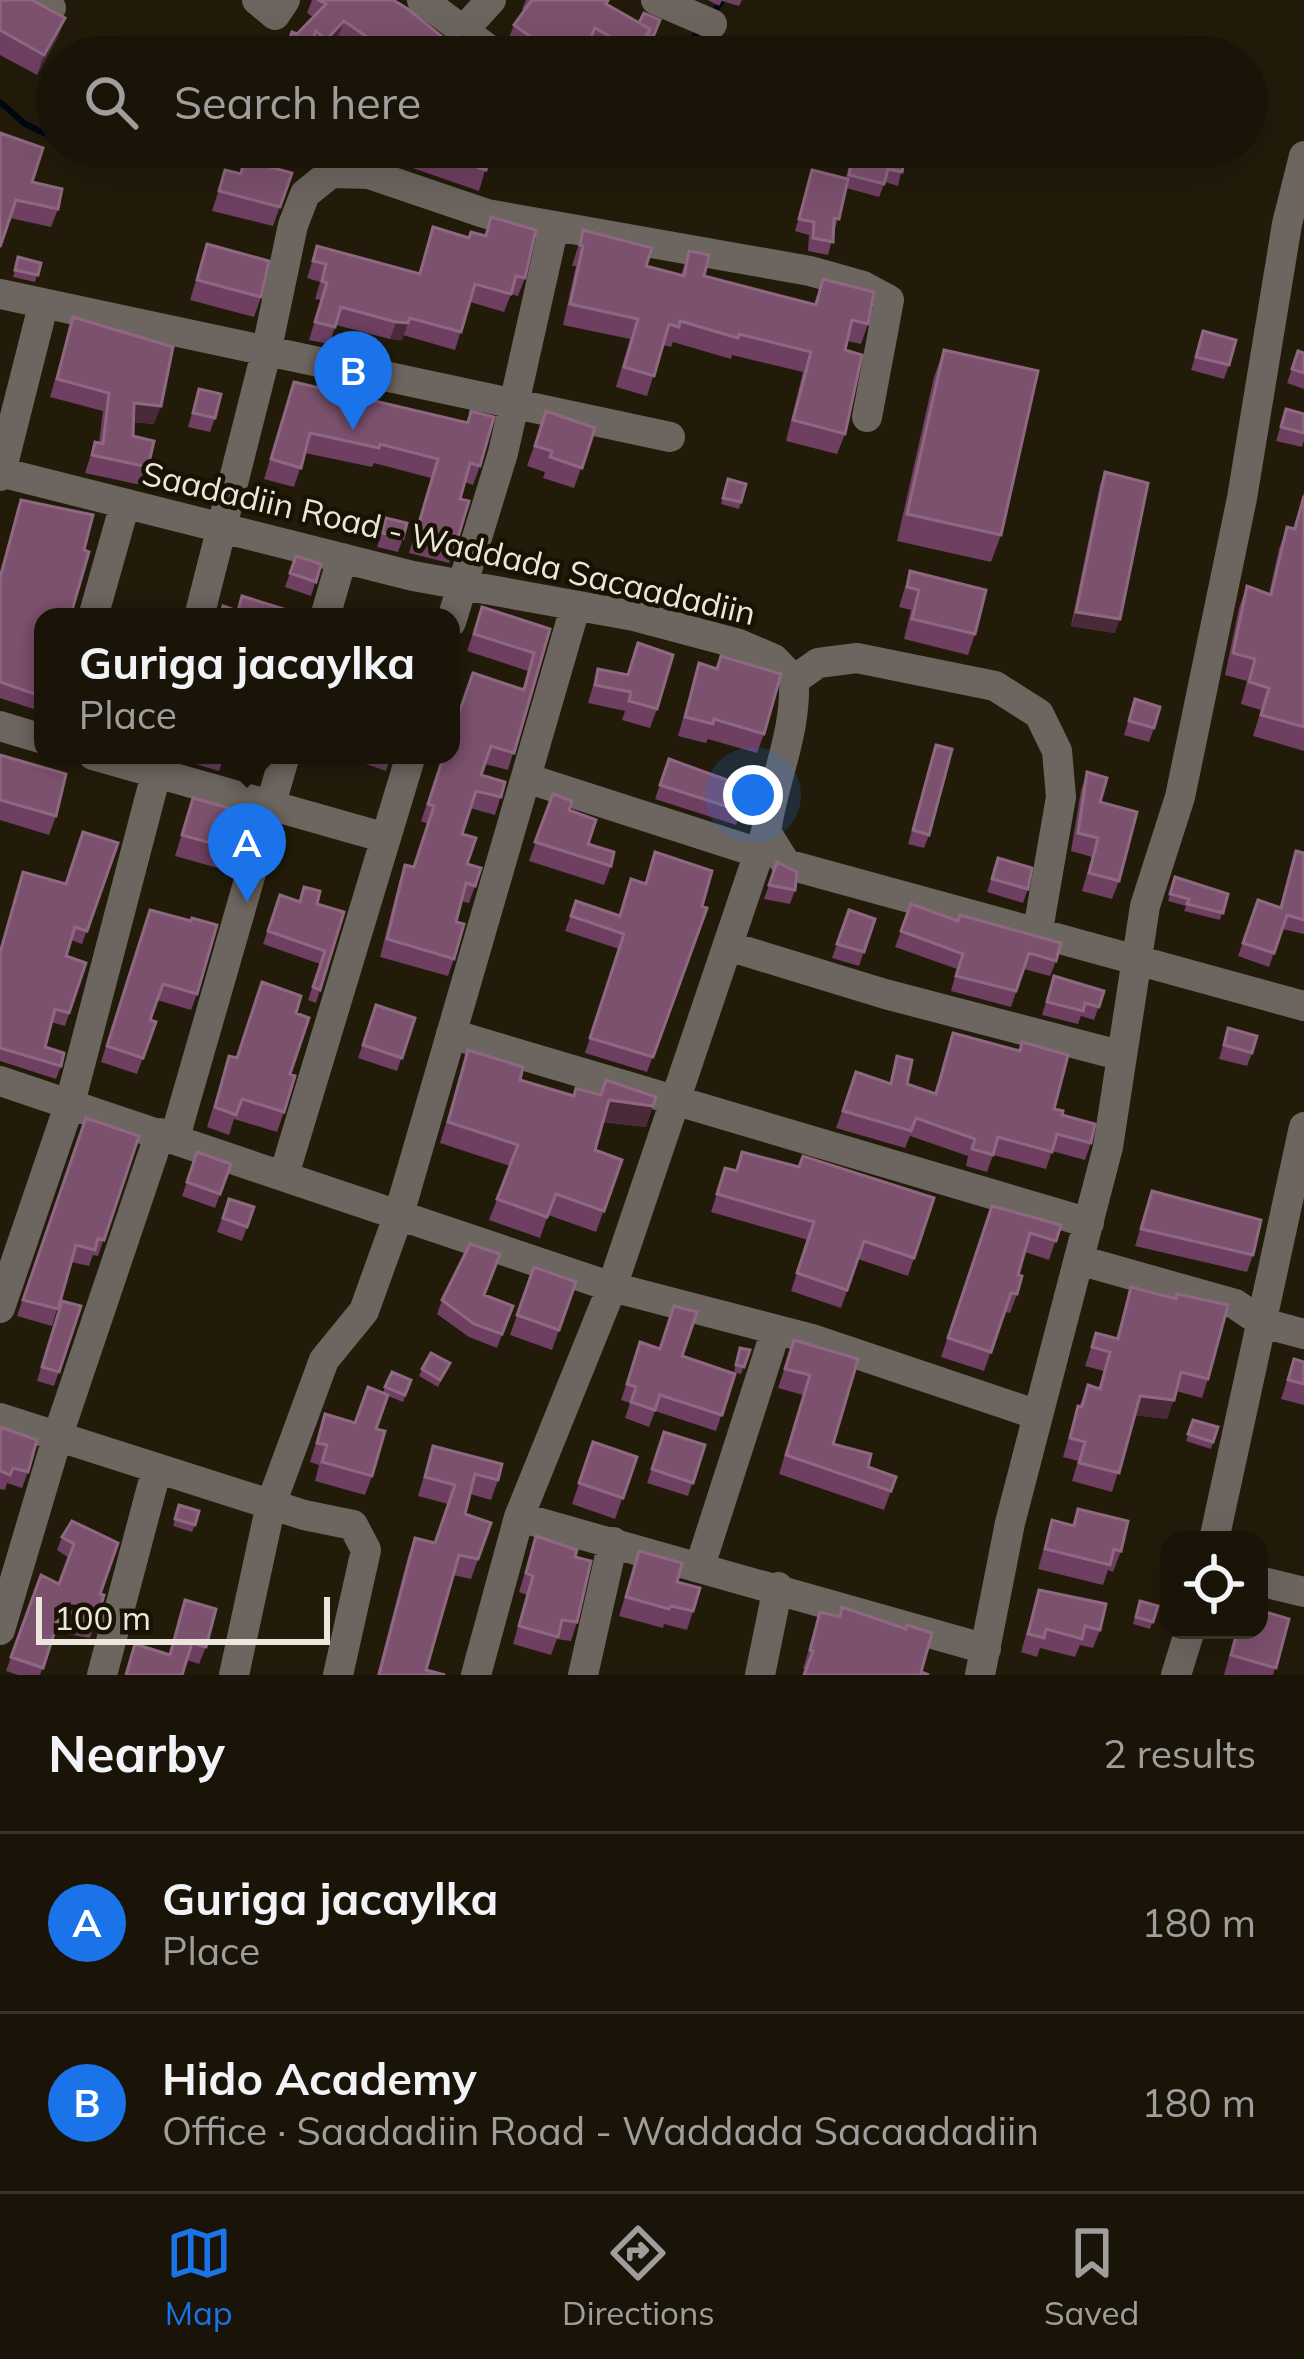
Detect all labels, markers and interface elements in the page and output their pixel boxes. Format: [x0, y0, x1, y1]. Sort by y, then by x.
search box [36, 36, 1268, 168]
icon: search [78, 69, 144, 135]
text: Search here [174, 74, 421, 130]
pin: B [314, 331, 392, 430]
street label: Saadadiin Road - Waddada Sacaadadiin [138, 452, 760, 633]
popup [34, 608, 460, 764]
text: Guriga jacaylka [79, 634, 415, 690]
text: Place [79, 690, 177, 739]
your location [723, 765, 783, 825]
pin: A [208, 803, 286, 902]
map controls [1160, 1531, 1268, 1639]
button: locate [1160, 1531, 1268, 1639]
scale bar [36, 1591, 330, 1644]
text: 100 m [54, 1597, 151, 1638]
text: Nearby [48, 1721, 225, 1785]
text: 2 results [1103, 1729, 1256, 1778]
text: Guriga jacaylka [162, 1870, 498, 1926]
text: A [72, 1898, 102, 1947]
text: 180 m [1141, 1898, 1256, 1947]
text: Place [162, 1926, 260, 1975]
text: Hido Academy [162, 2050, 477, 2106]
text: B [74, 2078, 100, 2127]
text: 180 m [1141, 2078, 1256, 2127]
text: Office · Saadadiin Road - Waddada Sacaadadiin [162, 2106, 1039, 2155]
tab: Map [165, 2220, 233, 2333]
tab: Directions [562, 2220, 715, 2333]
tab: Saved [1044, 2220, 1139, 2333]

